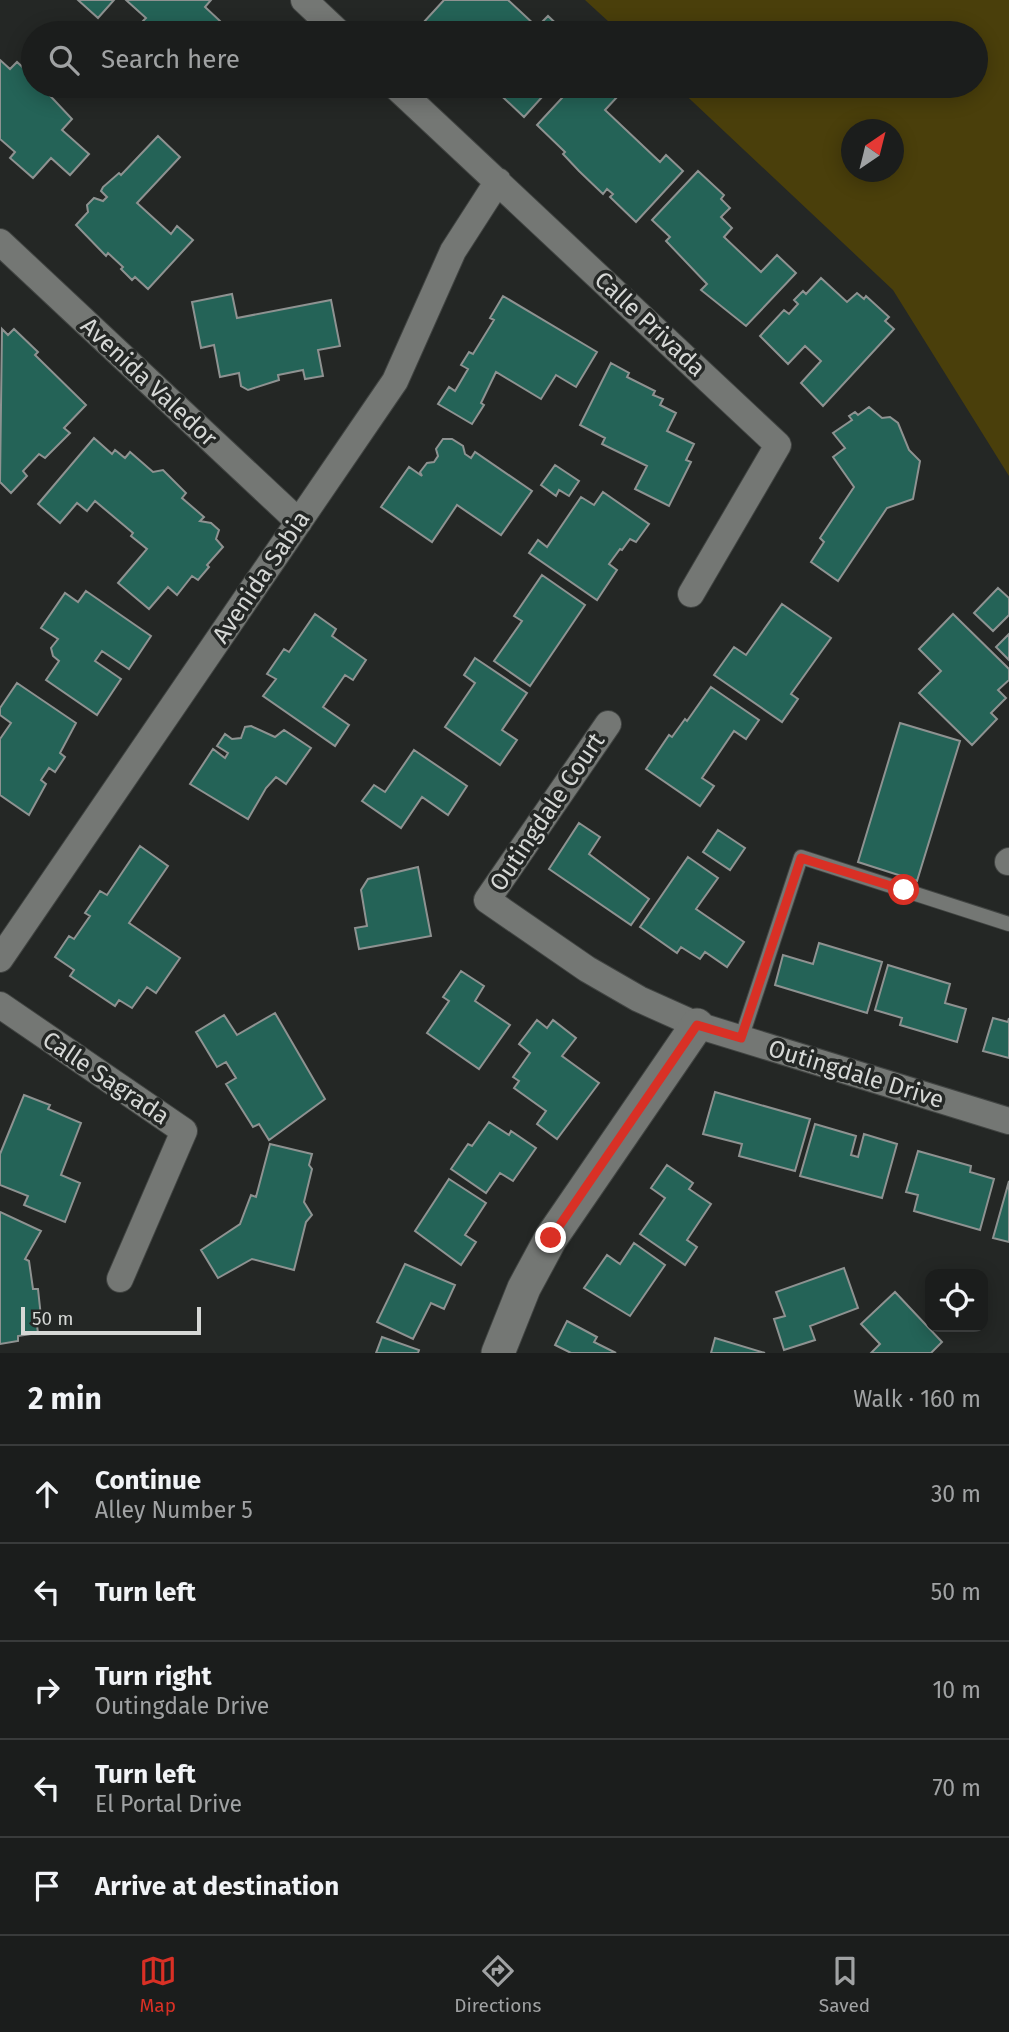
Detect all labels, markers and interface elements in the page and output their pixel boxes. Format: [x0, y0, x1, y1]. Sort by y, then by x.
search box [21, 21, 988, 98]
icon: search [45, 41, 83, 79]
text: Search here [101, 44, 240, 75]
north arrow [841, 119, 904, 182]
street label: Calle Privada [589, 266, 711, 382]
street label: Avenida Valedor [75, 312, 223, 453]
street label: Avenida Sabia [207, 506, 315, 648]
street label: Outingdale Court [484, 727, 610, 896]
route start [888, 874, 919, 905]
street label: Calle Sagrada [37, 1025, 175, 1131]
street label: Outingdale Drive [765, 1034, 947, 1114]
route end [535, 1222, 566, 1253]
map controls [925, 1269, 988, 1332]
button: locate [925, 1269, 988, 1332]
scale bar [21, 1304, 201, 1336]
text: 50 m [32, 1307, 73, 1330]
text: 2 min [28, 1381, 102, 1417]
text: Walk · 160 m [853, 1385, 981, 1413]
text: Continue [95, 1465, 201, 1496]
icon: ahead [28, 1475, 66, 1513]
text: 30 m [931, 1480, 981, 1508]
text: Alley Number 5 [95, 1496, 253, 1524]
icon: left [28, 1573, 66, 1611]
text: Turn left [95, 1577, 196, 1608]
text: 50 m [931, 1578, 981, 1606]
text: Turn right [95, 1661, 212, 1692]
icon: right [28, 1671, 66, 1709]
text: 10 m [932, 1676, 981, 1704]
text: Outingdale Drive [95, 1692, 269, 1720]
text: Turn left [95, 1759, 196, 1790]
icon: left [28, 1769, 66, 1807]
text: 70 m [932, 1774, 981, 1802]
text: El Portal Drive [95, 1790, 242, 1818]
icon: arrive [28, 1867, 66, 1905]
text: Arrive at destination [95, 1871, 339, 1902]
tab: Map [139, 1952, 177, 2017]
tab: Directions [454, 1952, 541, 2017]
tab: Saved [819, 1952, 870, 2017]

